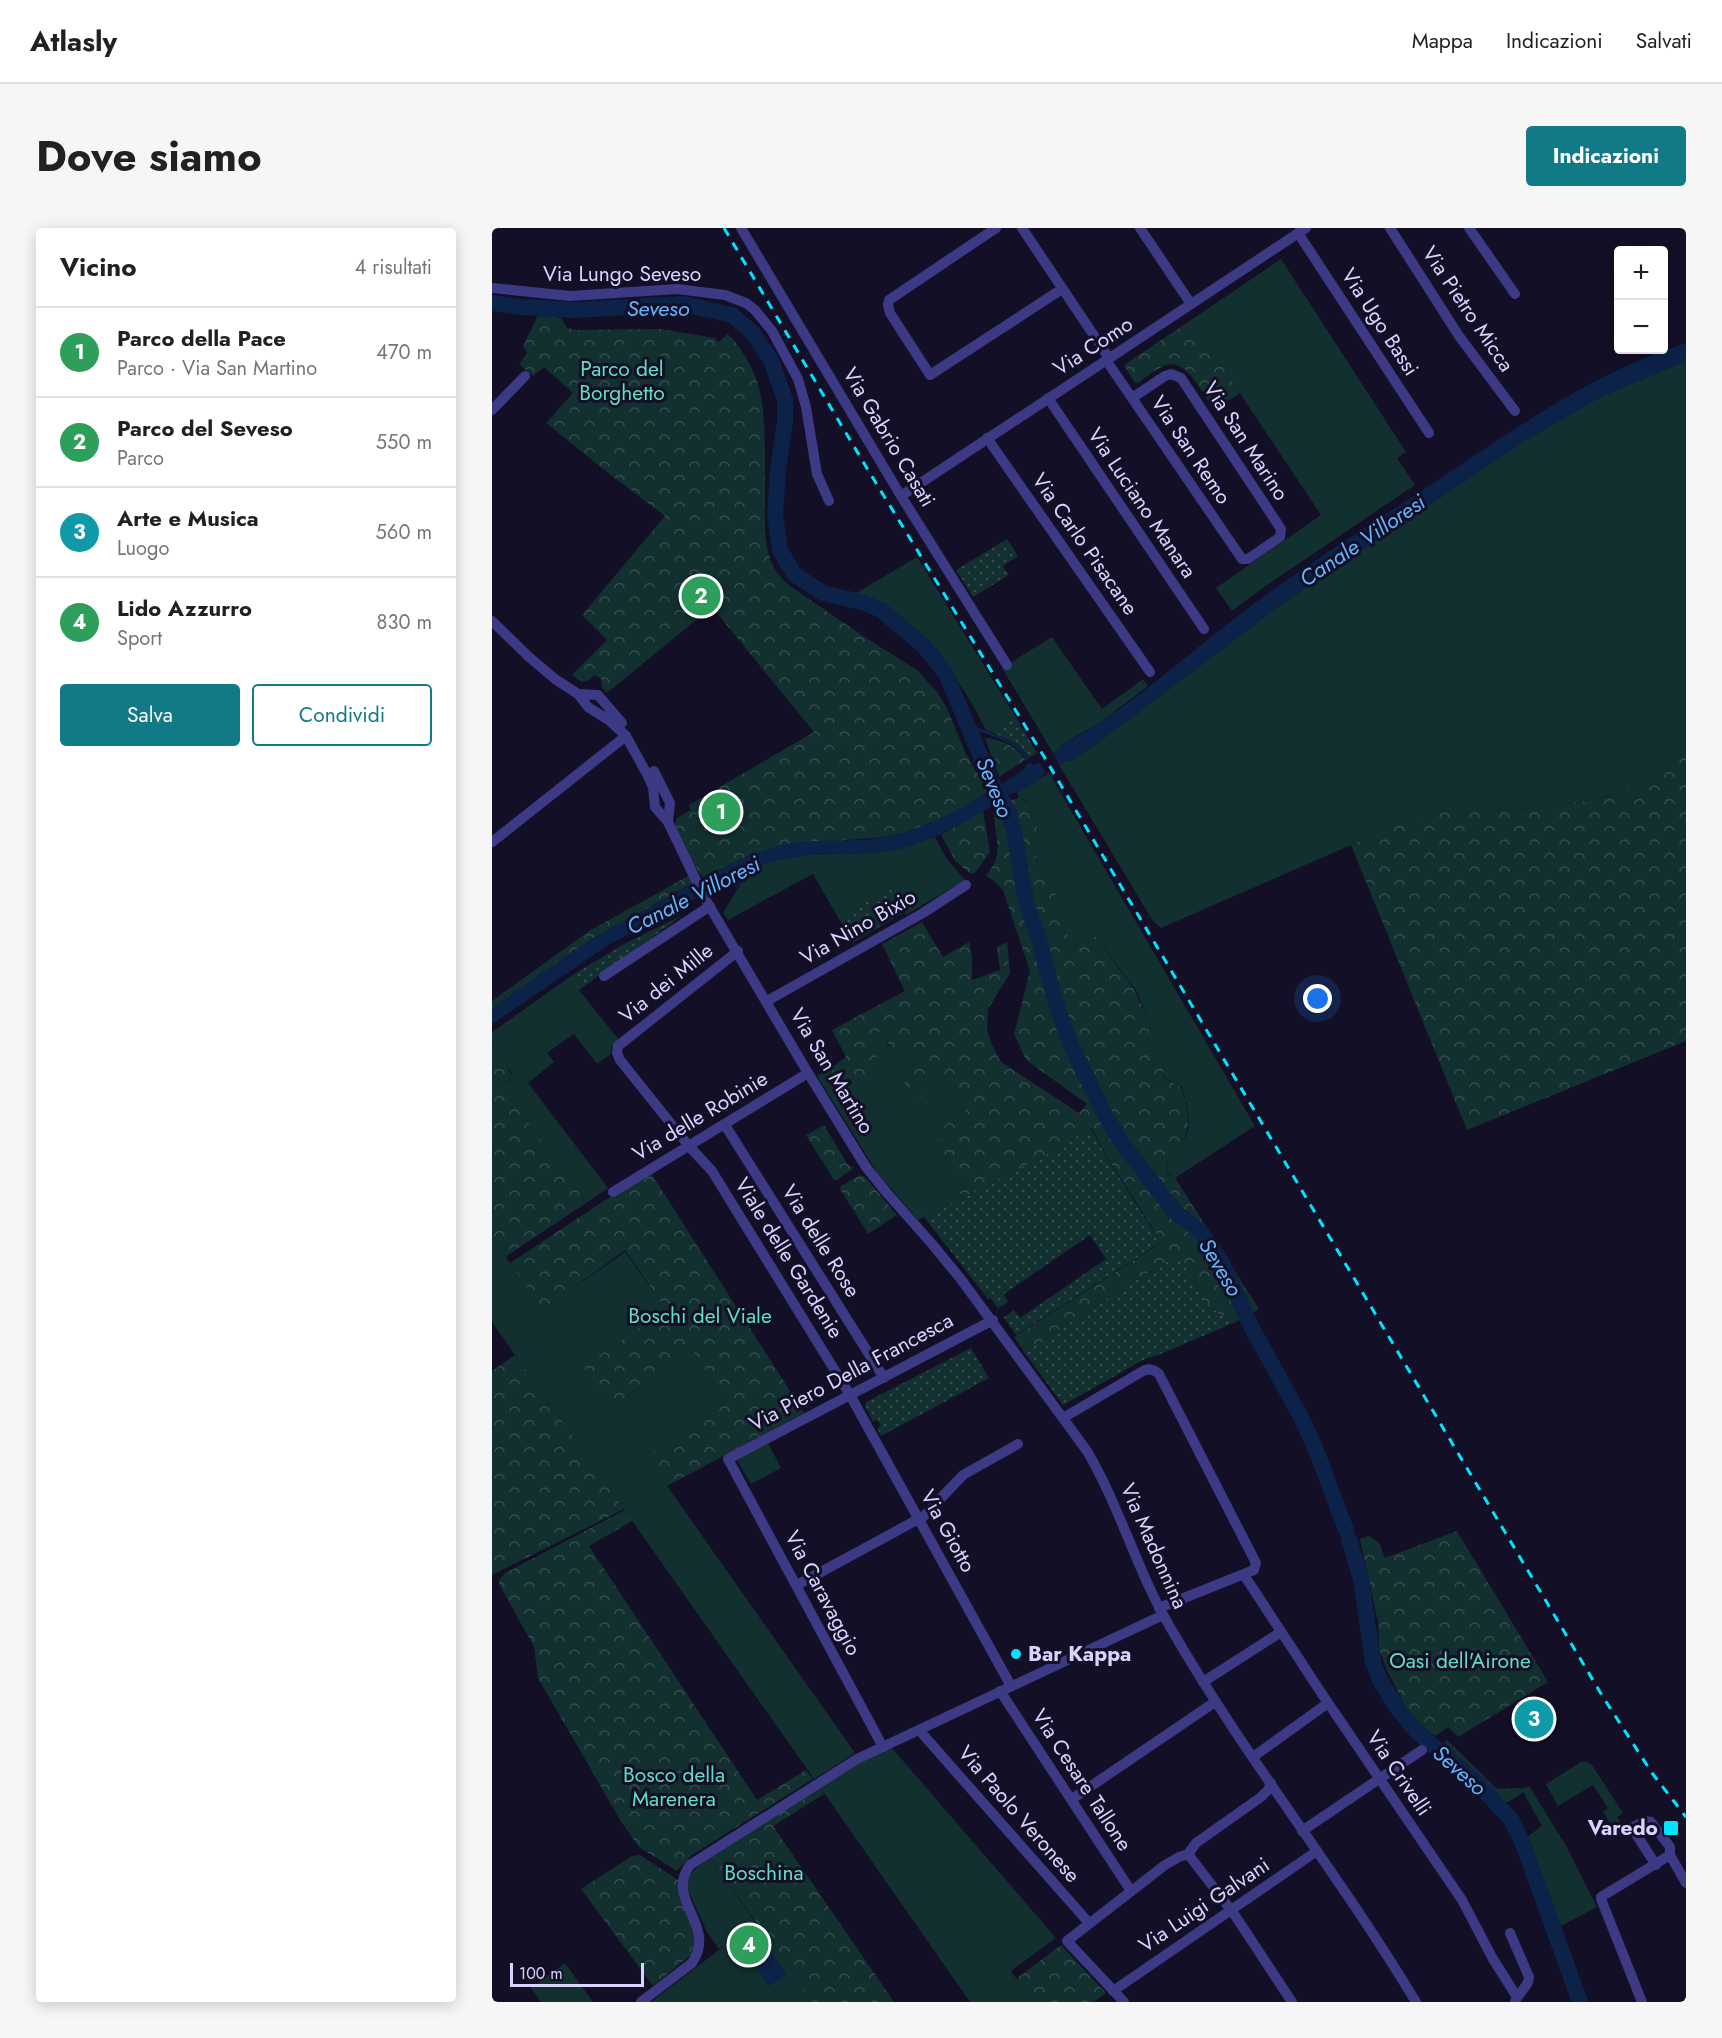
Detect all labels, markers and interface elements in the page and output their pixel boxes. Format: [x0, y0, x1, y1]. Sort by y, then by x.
text: Atlasly [30, 21, 117, 62]
text: Mappa [1412, 26, 1473, 56]
text: Indicazioni [1506, 26, 1603, 56]
text: Salvati [1636, 26, 1692, 56]
text: Dove siamo [36, 126, 262, 187]
button: Indicazioni [1526, 126, 1686, 186]
street label: Via Pietro Micca [1415, 240, 1521, 378]
map controls [1614, 246, 1668, 354]
button: + [1614, 246, 1668, 300]
text: Vicino [60, 248, 137, 286]
text: 4 risultati [355, 253, 432, 282]
street label: Via Lungo Seveso [543, 259, 701, 289]
street label: Via Ugo Bassi [1334, 262, 1426, 382]
water label: Seveso [627, 292, 690, 324]
button: − [1614, 300, 1668, 354]
street label: Via Como [1047, 309, 1139, 383]
text: Parco della Pace [117, 322, 286, 354]
text: 1 [74, 338, 85, 367]
text: 470 m [376, 338, 432, 367]
text: Parco · Via San Martino [117, 354, 317, 383]
park label: Parco del Borghetto [579, 354, 665, 408]
street label: Via Gabrio Casati [835, 362, 943, 512]
street label: Via San Marino [1196, 375, 1296, 507]
street label: Via San Remo [1144, 390, 1238, 510]
text: Parco del Seveso [117, 412, 293, 444]
street label: Via Luciano Manara [1080, 422, 1204, 584]
text: 2 [73, 428, 86, 457]
text: 550 m [376, 428, 432, 457]
text: Parco [117, 444, 164, 473]
street label: Via Carlo Pisacane [1025, 467, 1145, 621]
water label: Canale Villoresi [1293, 486, 1432, 594]
text: Arte e Musica [117, 502, 259, 534]
text: 3 [73, 518, 86, 547]
text: 560 m [376, 518, 432, 547]
text: Luogo [117, 534, 169, 563]
pin: 2 [682, 574, 720, 619]
text: Lido Azzurro [117, 592, 252, 624]
text: 4 [73, 608, 86, 637]
text: 830 m [377, 608, 432, 637]
text: Sport [117, 624, 162, 653]
button: Salva [60, 684, 240, 746]
button: Condividi [252, 684, 432, 746]
water label: Seveso [968, 752, 1022, 822]
pin: 1 [702, 790, 740, 834]
water label: Canale Villoresi [621, 847, 766, 942]
street label: Via Nino Bixio [795, 882, 921, 972]
street label: Via dei Mille [613, 936, 720, 1030]
your location [1303, 984, 1332, 1013]
street label: Via San Martino [783, 1002, 881, 1140]
street label: Via delle Robinie [627, 1064, 774, 1168]
street label: Viale delle Gardenie [727, 1172, 851, 1344]
street label: Via delle Rose [774, 1179, 868, 1303]
water label: Seveso [1191, 1232, 1251, 1302]
park label: Boschi del Viale [628, 1301, 772, 1331]
street label: Via Piero Della Francesca [744, 1305, 958, 1439]
street label: Via Madonnina [1113, 1478, 1195, 1614]
street label: Via Giotto [913, 1484, 983, 1578]
street label: Via Caravaggio [777, 1525, 869, 1661]
place label: Bar Kappa [1028, 1639, 1131, 1669]
park label: Oasi dell'Airone [1389, 1646, 1531, 1676]
marker: Bar Kappa [1009, 1647, 1023, 1661]
pin: 3 [1514, 1696, 1554, 1742]
street label: Via Cesare Tallone [1025, 1703, 1139, 1857]
street label: Via Crivelli [1359, 1724, 1439, 1822]
water label: Seveso [1426, 1737, 1494, 1803]
street label: Via Paolo Veronese [951, 1739, 1087, 1889]
park label: Bosco della Marenera [623, 1760, 725, 1814]
place label: Varedo [1587, 1813, 1658, 1843]
marker: Varedo [1662, 1819, 1680, 1837]
street label: Via Luigi Galvani [1133, 1850, 1275, 1960]
park label: Boschina [724, 1858, 804, 1888]
pin: 4 [730, 1922, 768, 1968]
scale bar [510, 1960, 644, 1988]
text: 100 m [519, 1962, 563, 1985]

